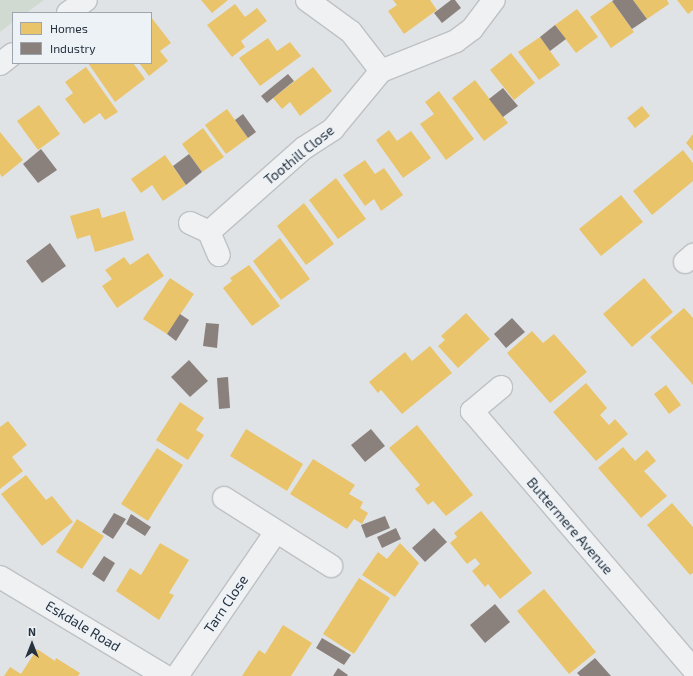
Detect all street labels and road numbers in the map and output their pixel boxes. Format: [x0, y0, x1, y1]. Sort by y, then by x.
street label: Toothill Close [260, 122, 338, 188]
street label: Buttermere Avenue [523, 474, 617, 578]
street label: Tarn Close [201, 572, 251, 636]
street label: Eskdale Road [42, 597, 124, 655]

